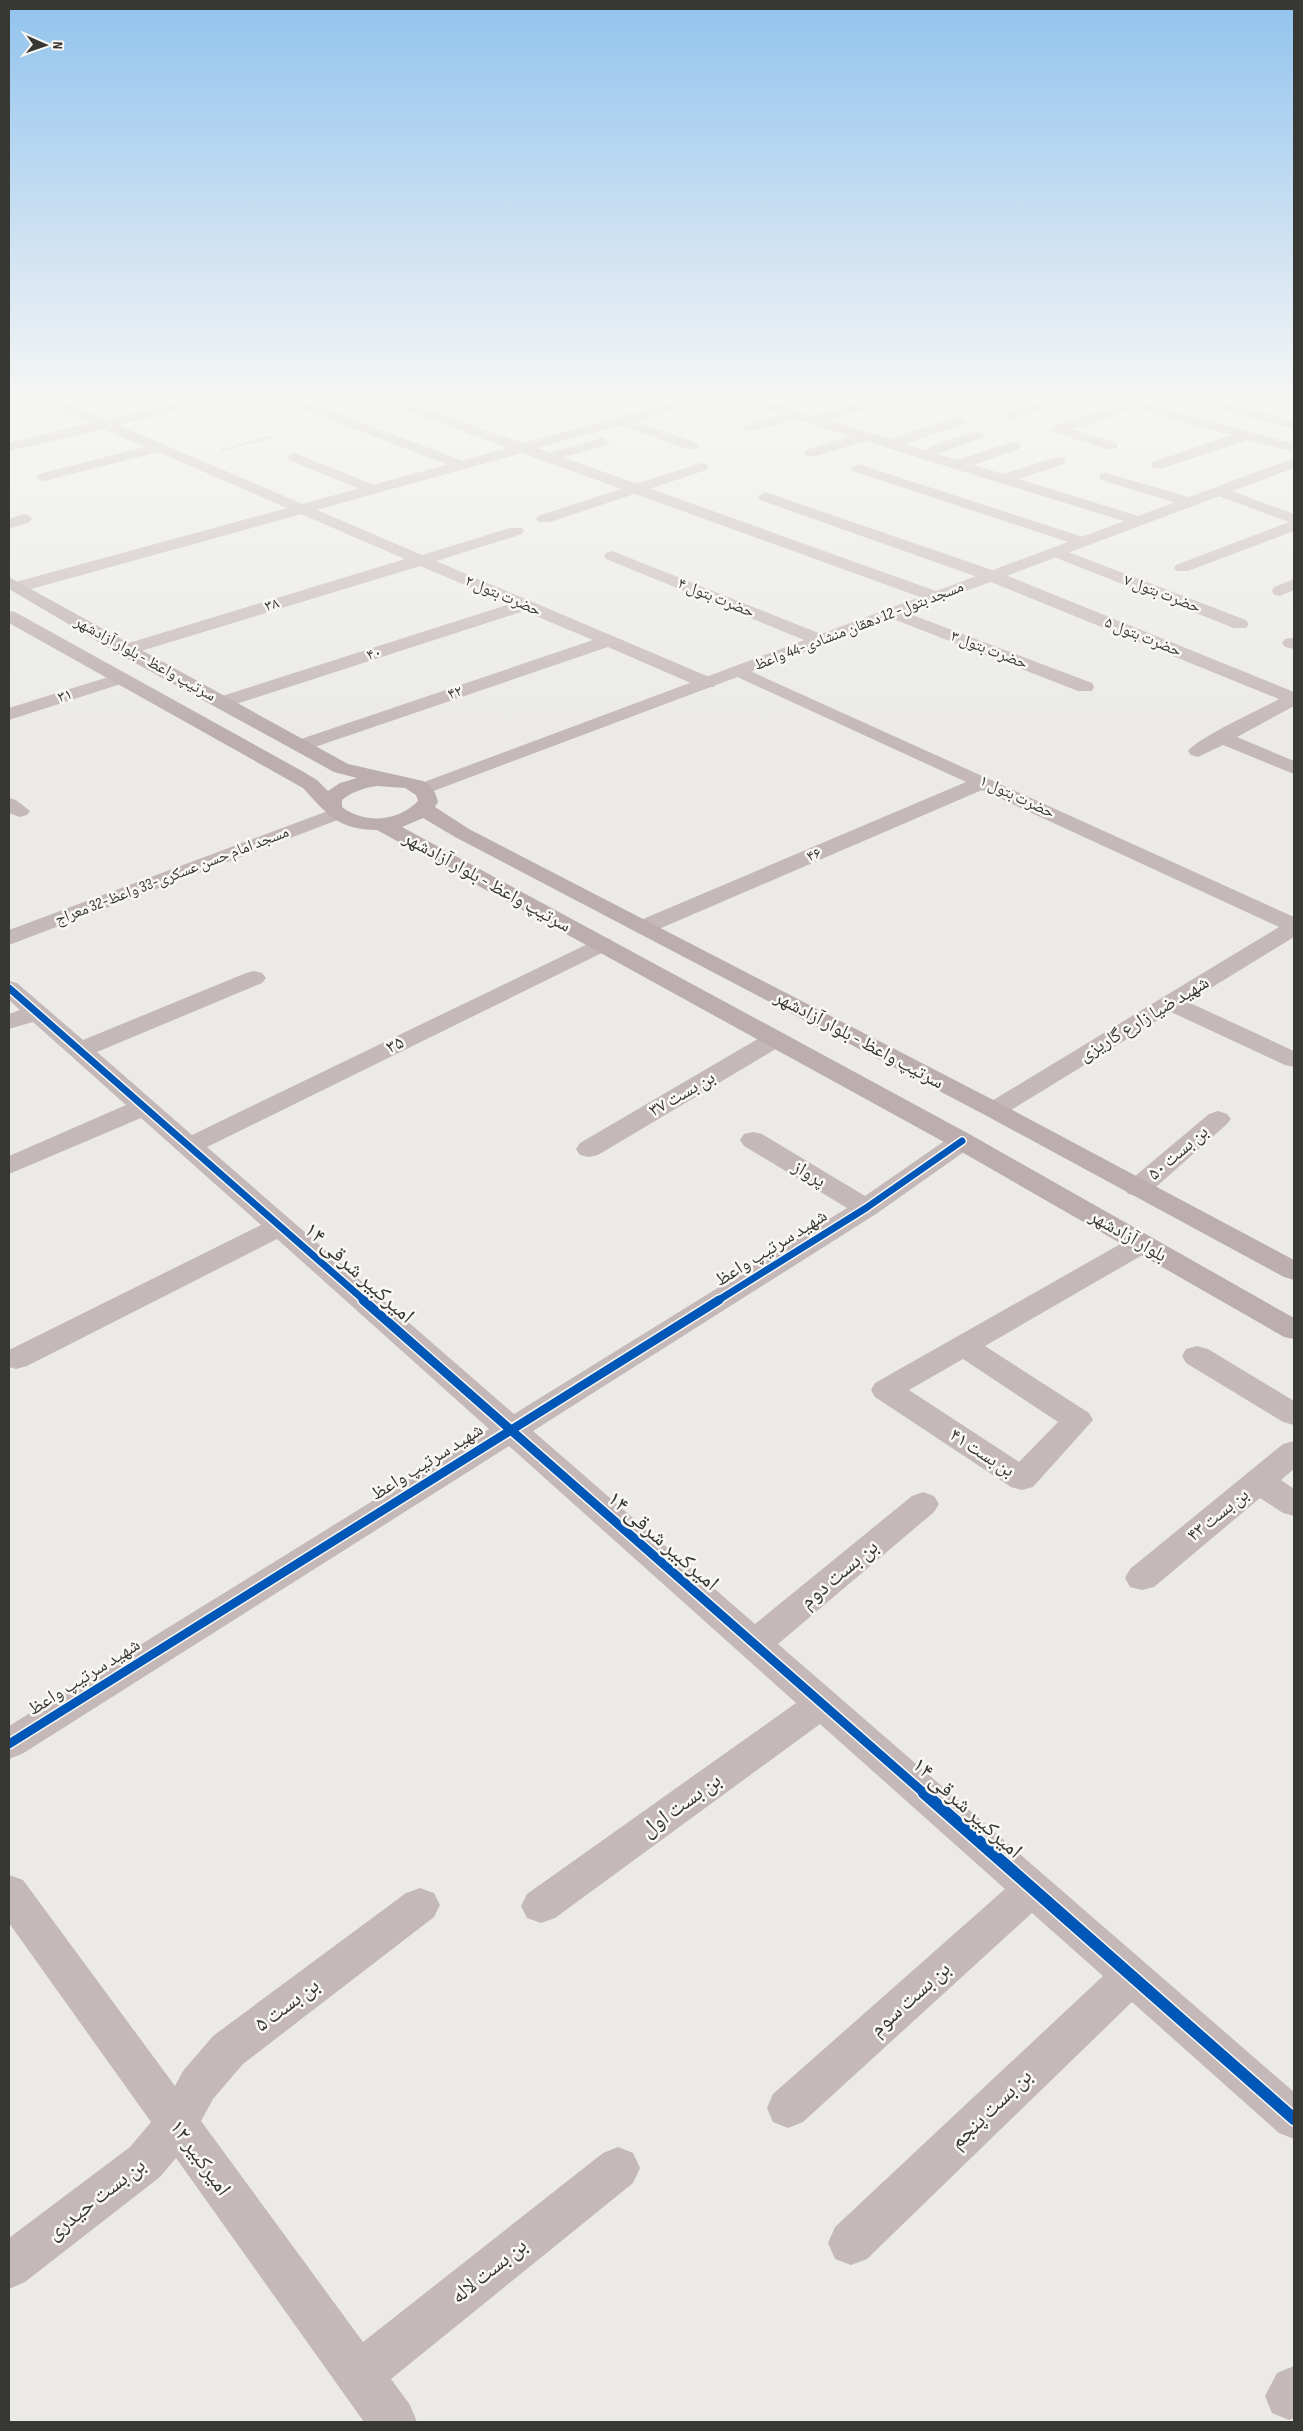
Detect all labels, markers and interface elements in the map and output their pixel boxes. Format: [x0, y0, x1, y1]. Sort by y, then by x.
north arrow [20, 20, 70, 70]
text: N [49, 41, 66, 49]
street label: حضرت بتول ۲ [462, 571, 544, 621]
street label: حضرت بتول ۷ [1121, 571, 1203, 617]
street label: حضرت بتول ۴ [675, 574, 757, 622]
street label: مسجد بتول- 12 دهقان منشادی-44 واعظ [752, 577, 966, 675]
street label: ۳۸ [262, 594, 282, 616]
street label: سرتیپ واعظ - بلوار آزادشهر [70, 612, 219, 706]
street label: حضرت بتول ۵ [1102, 613, 1184, 661]
street label: حضرت بتول ۳ [948, 627, 1030, 673]
street label: ۴۰ [364, 643, 384, 665]
street label: ۴۲ [445, 682, 465, 704]
street label: ۳۱ [55, 685, 75, 707]
street label: حضرت بتول ۱ [976, 771, 1058, 823]
street label: مسجد امام حسن عسکری-33 واعظ-32 معراج [52, 823, 292, 929]
street label: سرتیپ واعظ - بلوار آزادشهر [398, 826, 575, 938]
street label: ۴۶ [804, 843, 824, 867]
street label: شهید ضیا زارع گاریزی [1075, 971, 1213, 1067]
street label: سرتیپ واعظ - بلوار آزادشهر [770, 985, 947, 1094]
street label: ۳۵ [382, 1031, 408, 1059]
street label: بن بست ۳۷ [645, 1066, 719, 1122]
street label: بن بست ۵۰ [1143, 1120, 1213, 1186]
street label: پرواز [787, 1155, 830, 1193]
street label: شهید سرتیپ واعظ [710, 1204, 832, 1292]
street label: بلوار آزادشهر [1084, 1204, 1171, 1267]
street label: ۱۴ امیرکبیر شرقی [298, 1216, 420, 1330]
street label: شهید سرتیپ واعظ [366, 1418, 488, 1506]
street label: بن بست ۴۱ [945, 1424, 1019, 1482]
street label: بن بست ۴۳ [1182, 1483, 1254, 1547]
street label: ۱۴ امیرکبیر شرقی [602, 1485, 724, 1597]
street label: بن بست دوم [794, 1533, 884, 1615]
street label: شهید سرتیپ واعظ [23, 1633, 145, 1721]
street label: ۱۴ امیرکبیر شرقی [906, 1751, 1028, 1865]
street label: بن بست اول [635, 1767, 727, 1843]
street label: بن بست سوم [864, 1955, 956, 2043]
street label: بن بست ۵ [249, 1972, 325, 2038]
street label: بن بست پنجم [944, 2063, 1038, 2155]
street label: امیرکبیر ۱۲ [163, 2115, 237, 2201]
street label: بن بست حیدری [41, 2152, 151, 2246]
street label: بن بست لاله [445, 2232, 533, 2310]

